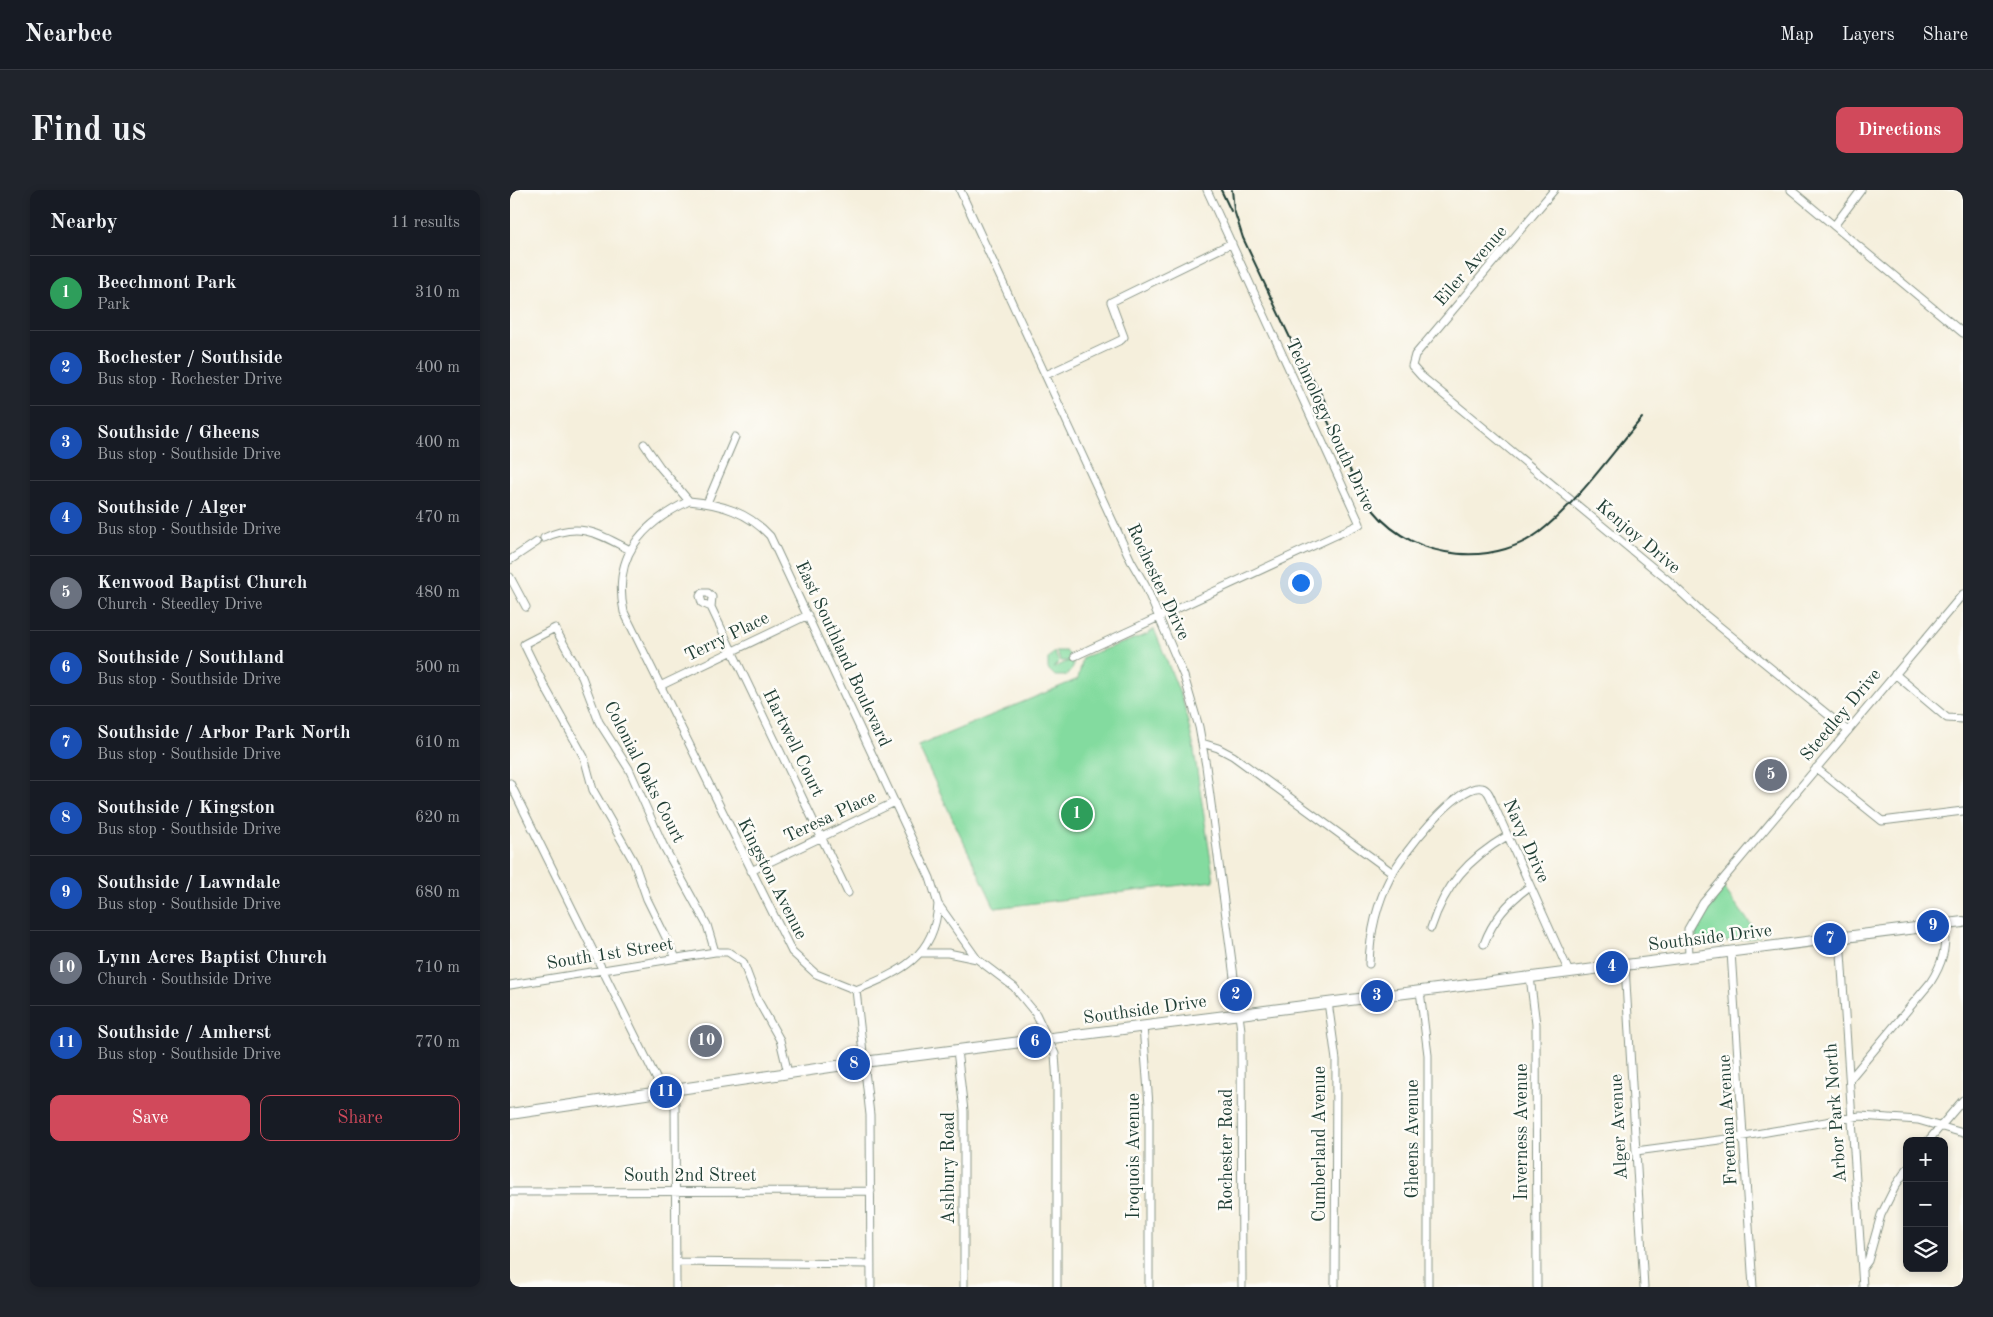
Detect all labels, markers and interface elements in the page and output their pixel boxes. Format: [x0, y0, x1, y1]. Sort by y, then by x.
text: Nearbee [25, 23, 113, 47]
text: Map [1780, 26, 1814, 44]
text: Layers [1842, 26, 1894, 44]
text: Share [1922, 26, 1968, 44]
button: Directions [1836, 107, 1963, 153]
text: Find us [30, 113, 146, 148]
text: Nearby [50, 212, 118, 233]
text: 11 results [391, 215, 460, 231]
street label: Eiler Avenue [1431, 222, 1511, 310]
text: Beechmont Park [97, 274, 237, 293]
text: 1 [61, 285, 71, 301]
text: 310 m [415, 285, 460, 301]
text: Park [97, 297, 130, 313]
street label: Technology South Drive [1282, 336, 1378, 514]
text: Rochester / Southside [97, 349, 283, 368]
text: 2 [61, 360, 71, 376]
text: 400 m [415, 360, 460, 376]
text: Bus stop · Rochester Drive [97, 372, 282, 388]
text: Southside / Gheens [97, 424, 260, 443]
text: 3 [61, 435, 71, 451]
text: 400 m [415, 435, 460, 451]
text: Bus stop · Southside Drive [97, 447, 281, 463]
street label: Kenjoy Drive [1592, 497, 1684, 577]
text: Southside / Alger [97, 499, 246, 518]
text: 4 [61, 510, 71, 526]
text: 470 m [415, 510, 460, 526]
street label: Rochester Drive [1123, 521, 1193, 643]
text: Bus stop · Southside Drive [97, 522, 281, 538]
street label: East Southland Boulevard [792, 558, 894, 750]
your location [1288, 570, 1314, 596]
text: Kenwood Baptist Church [97, 574, 307, 593]
text: 5 [61, 585, 71, 601]
text: 480 m [415, 585, 460, 601]
text: Church · Steedley Drive [97, 597, 262, 613]
street label: Terry Place [682, 609, 772, 665]
text: Southside / Southland [97, 649, 284, 668]
text: 6 [61, 660, 71, 676]
text: 500 m [415, 660, 460, 676]
street label: Steedley Drive [1797, 665, 1885, 765]
text: Bus stop · Southside Drive [97, 672, 281, 688]
street label: Hartwell Court [759, 686, 827, 800]
street label: Colonial Oaks Court [601, 698, 687, 846]
text: Southside / Arbor Park North [97, 724, 351, 743]
text: 7 [61, 735, 71, 751]
text: 610 m [415, 735, 460, 751]
text: Bus stop · Southside Drive [97, 747, 281, 763]
pin: 5 [1755, 756, 1787, 794]
street label: Teresa Place [781, 788, 879, 846]
pin: 1 [1061, 795, 1093, 833]
street label: Navy Drive [1500, 796, 1552, 886]
text: Southside / Kingston [97, 799, 275, 818]
text: 8 [61, 810, 71, 826]
text: 620 m [415, 810, 460, 826]
street label: Kingston Avenue [734, 816, 810, 942]
text: Bus stop · Southside Drive [97, 822, 281, 838]
text: Southside / Lawndale [97, 874, 280, 893]
text: 9 [61, 885, 71, 901]
text: 680 m [415, 885, 460, 901]
text: Bus stop · Southside Drive [97, 897, 281, 913]
pin: 9 [1917, 907, 1949, 945]
pin: 7 [1814, 920, 1846, 958]
street label: Southside Drive [1647, 921, 1773, 955]
street label: South 1st Street [545, 935, 675, 973]
pin: 4 [1596, 948, 1628, 986]
text: Lynn Acres Baptist Church [97, 949, 327, 968]
text: 10 [57, 960, 75, 976]
text: 710 m [415, 960, 460, 976]
text: Church · Southside Drive [97, 972, 271, 988]
pin: 2 [1220, 976, 1252, 1014]
pin: 3 [1361, 977, 1393, 1015]
street label: Southside Drive [1082, 992, 1208, 1028]
pin: 10 [690, 1022, 722, 1060]
pin: 6 [1019, 1023, 1051, 1061]
text: Southside / Amherst [97, 1024, 271, 1043]
text: 11 [57, 1035, 75, 1051]
text: 770 m [415, 1035, 460, 1051]
street label: Arbor Park North [1822, 1042, 1850, 1183]
pin: 8 [838, 1045, 870, 1083]
text: Bus stop · Southside Drive [97, 1047, 281, 1063]
street label: Freeman Avenue [1716, 1054, 1740, 1186]
street label: Inverness Avenue [1513, 1064, 1531, 1200]
street label: Cumberland Avenue [1311, 1066, 1329, 1222]
pin: 11 [650, 1073, 682, 1111]
street label: Alger Avenue [1607, 1074, 1631, 1180]
street label: Gheens Avenue [1404, 1079, 1422, 1199]
street label: Rochester Road [1218, 1089, 1236, 1211]
street label: Iroquois Avenue [1125, 1093, 1143, 1219]
button: Save [50, 1095, 250, 1141]
button: Share [260, 1095, 460, 1141]
street label: Ashbury Road [940, 1112, 958, 1224]
map controls [1903, 1137, 1948, 1272]
button: + [1903, 1137, 1948, 1182]
street label: South 2nd Street [623, 1167, 757, 1185]
button: − [1903, 1182, 1948, 1227]
button: layers [1903, 1227, 1948, 1272]

